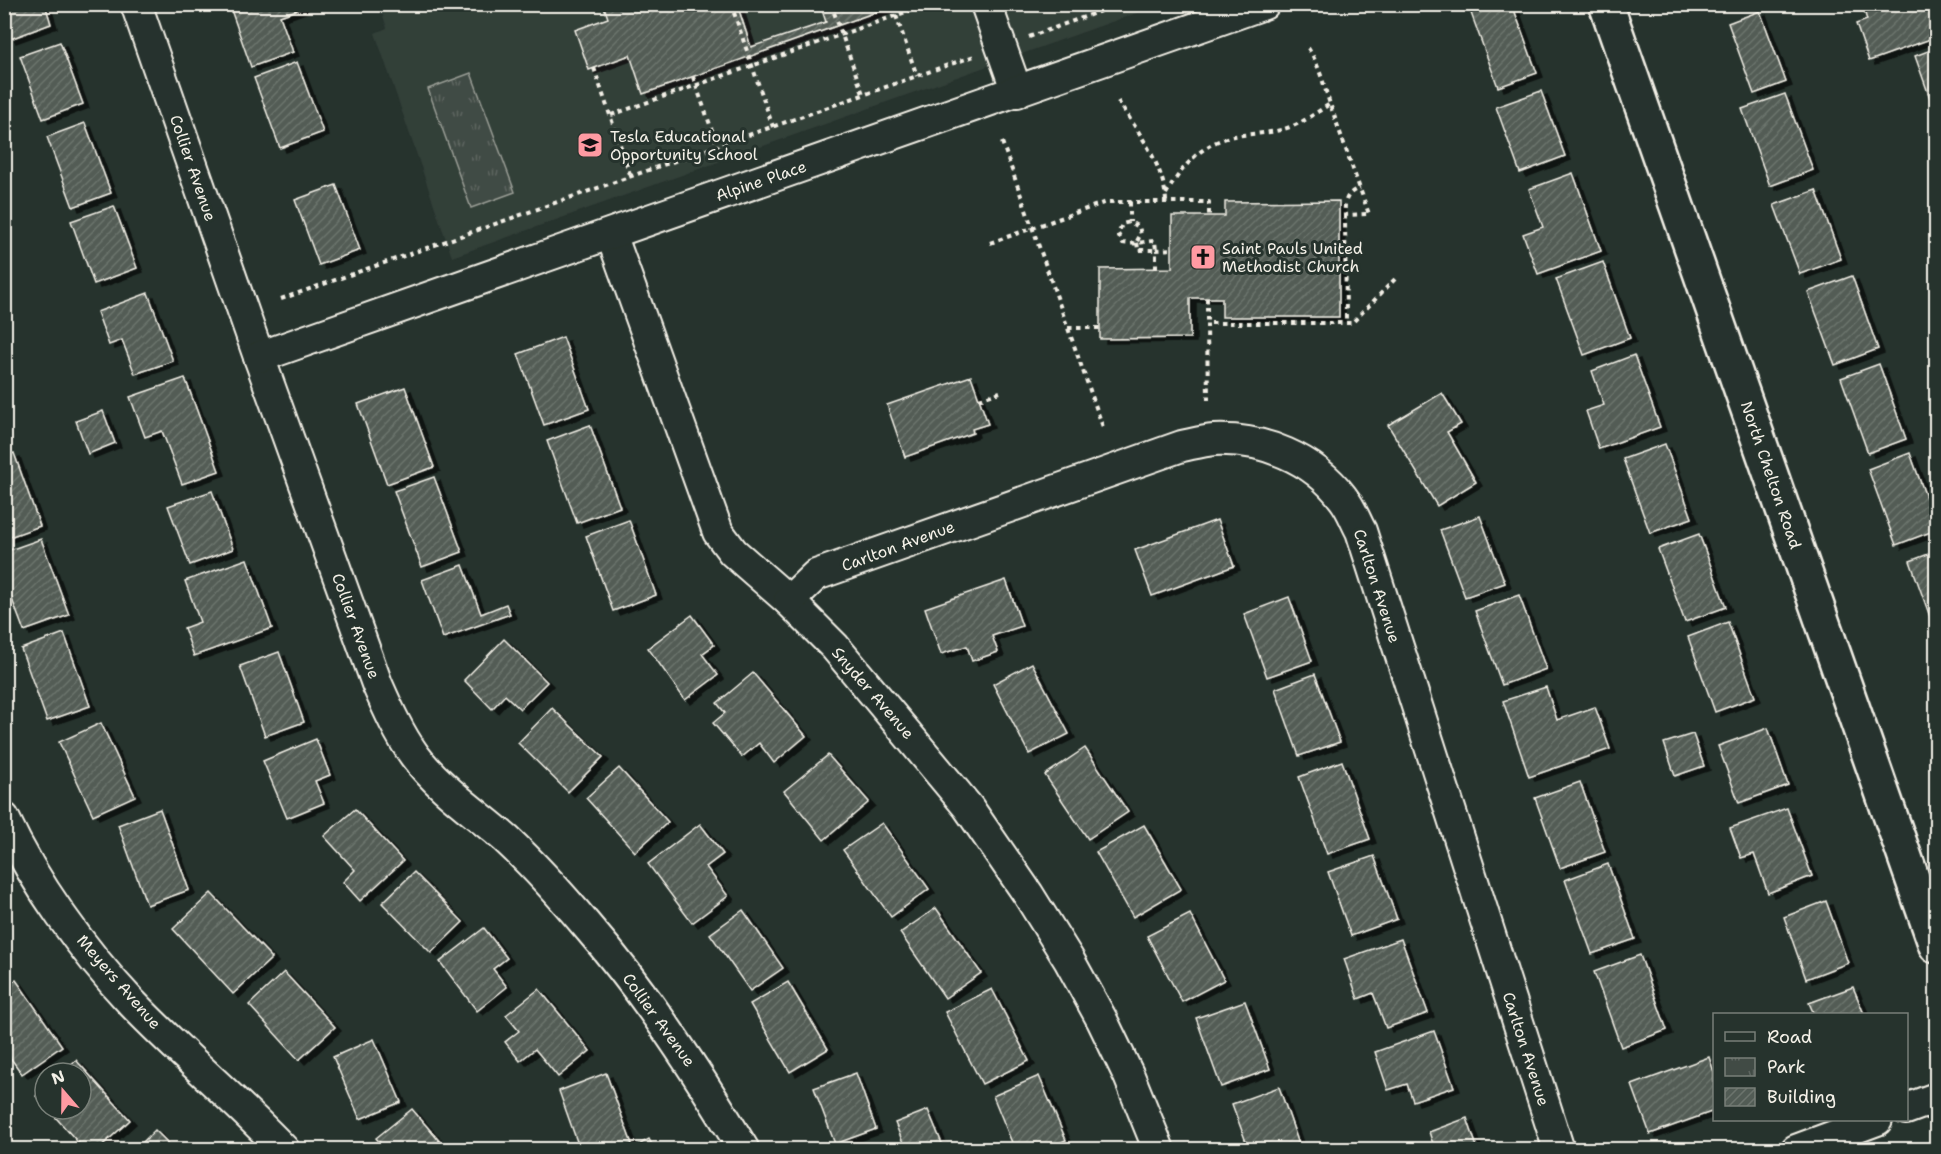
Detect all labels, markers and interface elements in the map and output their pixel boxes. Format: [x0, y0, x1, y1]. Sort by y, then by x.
street label: Collier Avenue [165, 112, 221, 224]
place label: Tesla Educational Opportunity School [610, 126, 758, 165]
school or university icon: Tesla Educational Opportunity School [575, 130, 605, 160]
street label: Alpine Place [713, 156, 809, 206]
place label: Saint Pauls United Methodist Church [1222, 238, 1363, 277]
church icon: Saint Pauls United Methodist Church [1188, 242, 1218, 272]
street label: North Chelton Road [1736, 398, 1806, 552]
street label: Carlton Avenue [839, 516, 957, 576]
street label: Carlton Avenue [1349, 526, 1405, 646]
street label: Collier Avenue [327, 570, 385, 682]
street label: Snyder Avenue [827, 642, 919, 744]
street label: Meyers Avenue [72, 930, 166, 1034]
street label: Collier Avenue [618, 969, 700, 1071]
street label: Carlton Avenue [1498, 989, 1554, 1109]
legend [1713, 1013, 1908, 1121]
text: Road [1767, 1025, 1812, 1049]
text: Park [1767, 1055, 1806, 1079]
north arrow [33, 1061, 93, 1121]
text: N [48, 1065, 68, 1089]
text: Building [1767, 1085, 1836, 1109]

